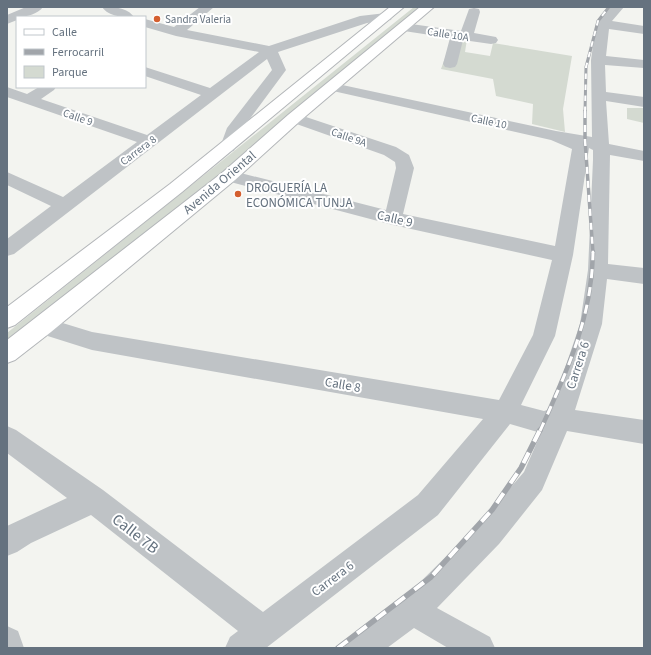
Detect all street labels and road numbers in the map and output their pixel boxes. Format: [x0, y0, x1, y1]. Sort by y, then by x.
street label: Calle 10A [426, 24, 470, 45]
street label: Calle 9 [61, 105, 95, 130]
street label: Calle 10 [470, 110, 508, 133]
street label: Calle 9A [329, 124, 369, 151]
street label: Carrera 8 [117, 132, 160, 169]
street label: Avenida Oriental [179, 147, 260, 219]
street label: Calle 9 [375, 206, 414, 232]
street label: Carrera 6 [562, 339, 594, 391]
street label: Calle 8 [323, 373, 362, 397]
street label: Calle 7B [107, 509, 163, 559]
street label: Carrera 6 [308, 557, 358, 601]

